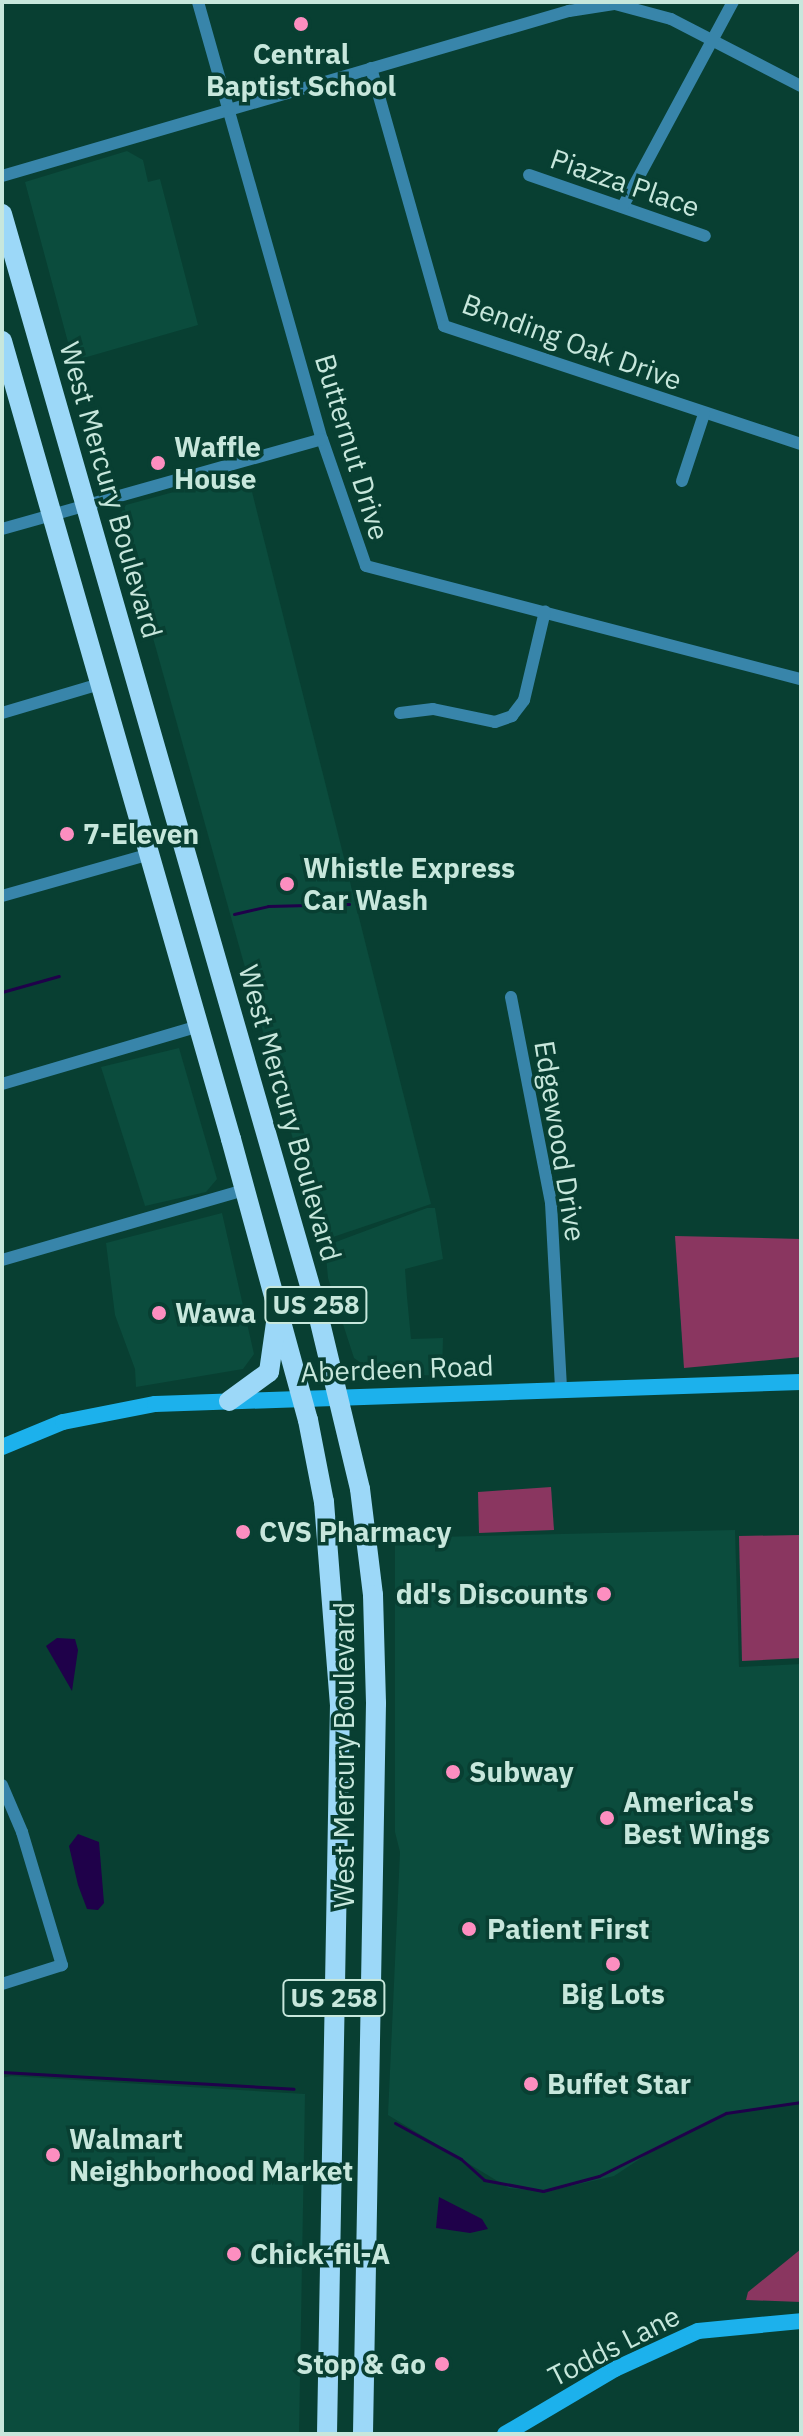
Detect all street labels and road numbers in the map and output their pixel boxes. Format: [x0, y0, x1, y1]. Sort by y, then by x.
street label: Piazza Place [546, 142, 704, 224]
street label: Bending Oak Drive [458, 287, 686, 397]
street label: West Mercury Boulevard [53, 338, 169, 642]
street label: Butternut Drive [308, 350, 396, 544]
street label: West Mercury Boulevard [232, 961, 348, 1265]
street label: Edgewood Drive [528, 1038, 592, 1244]
road number: US 258 [264, 1283, 368, 1327]
street label: Aberdeen Road [300, 1349, 494, 1389]
street label: West Mercury Boulevard [327, 1602, 361, 1908]
road number: US 258 [282, 1976, 386, 2020]
street label: Todds Lane [543, 2299, 685, 2393]

